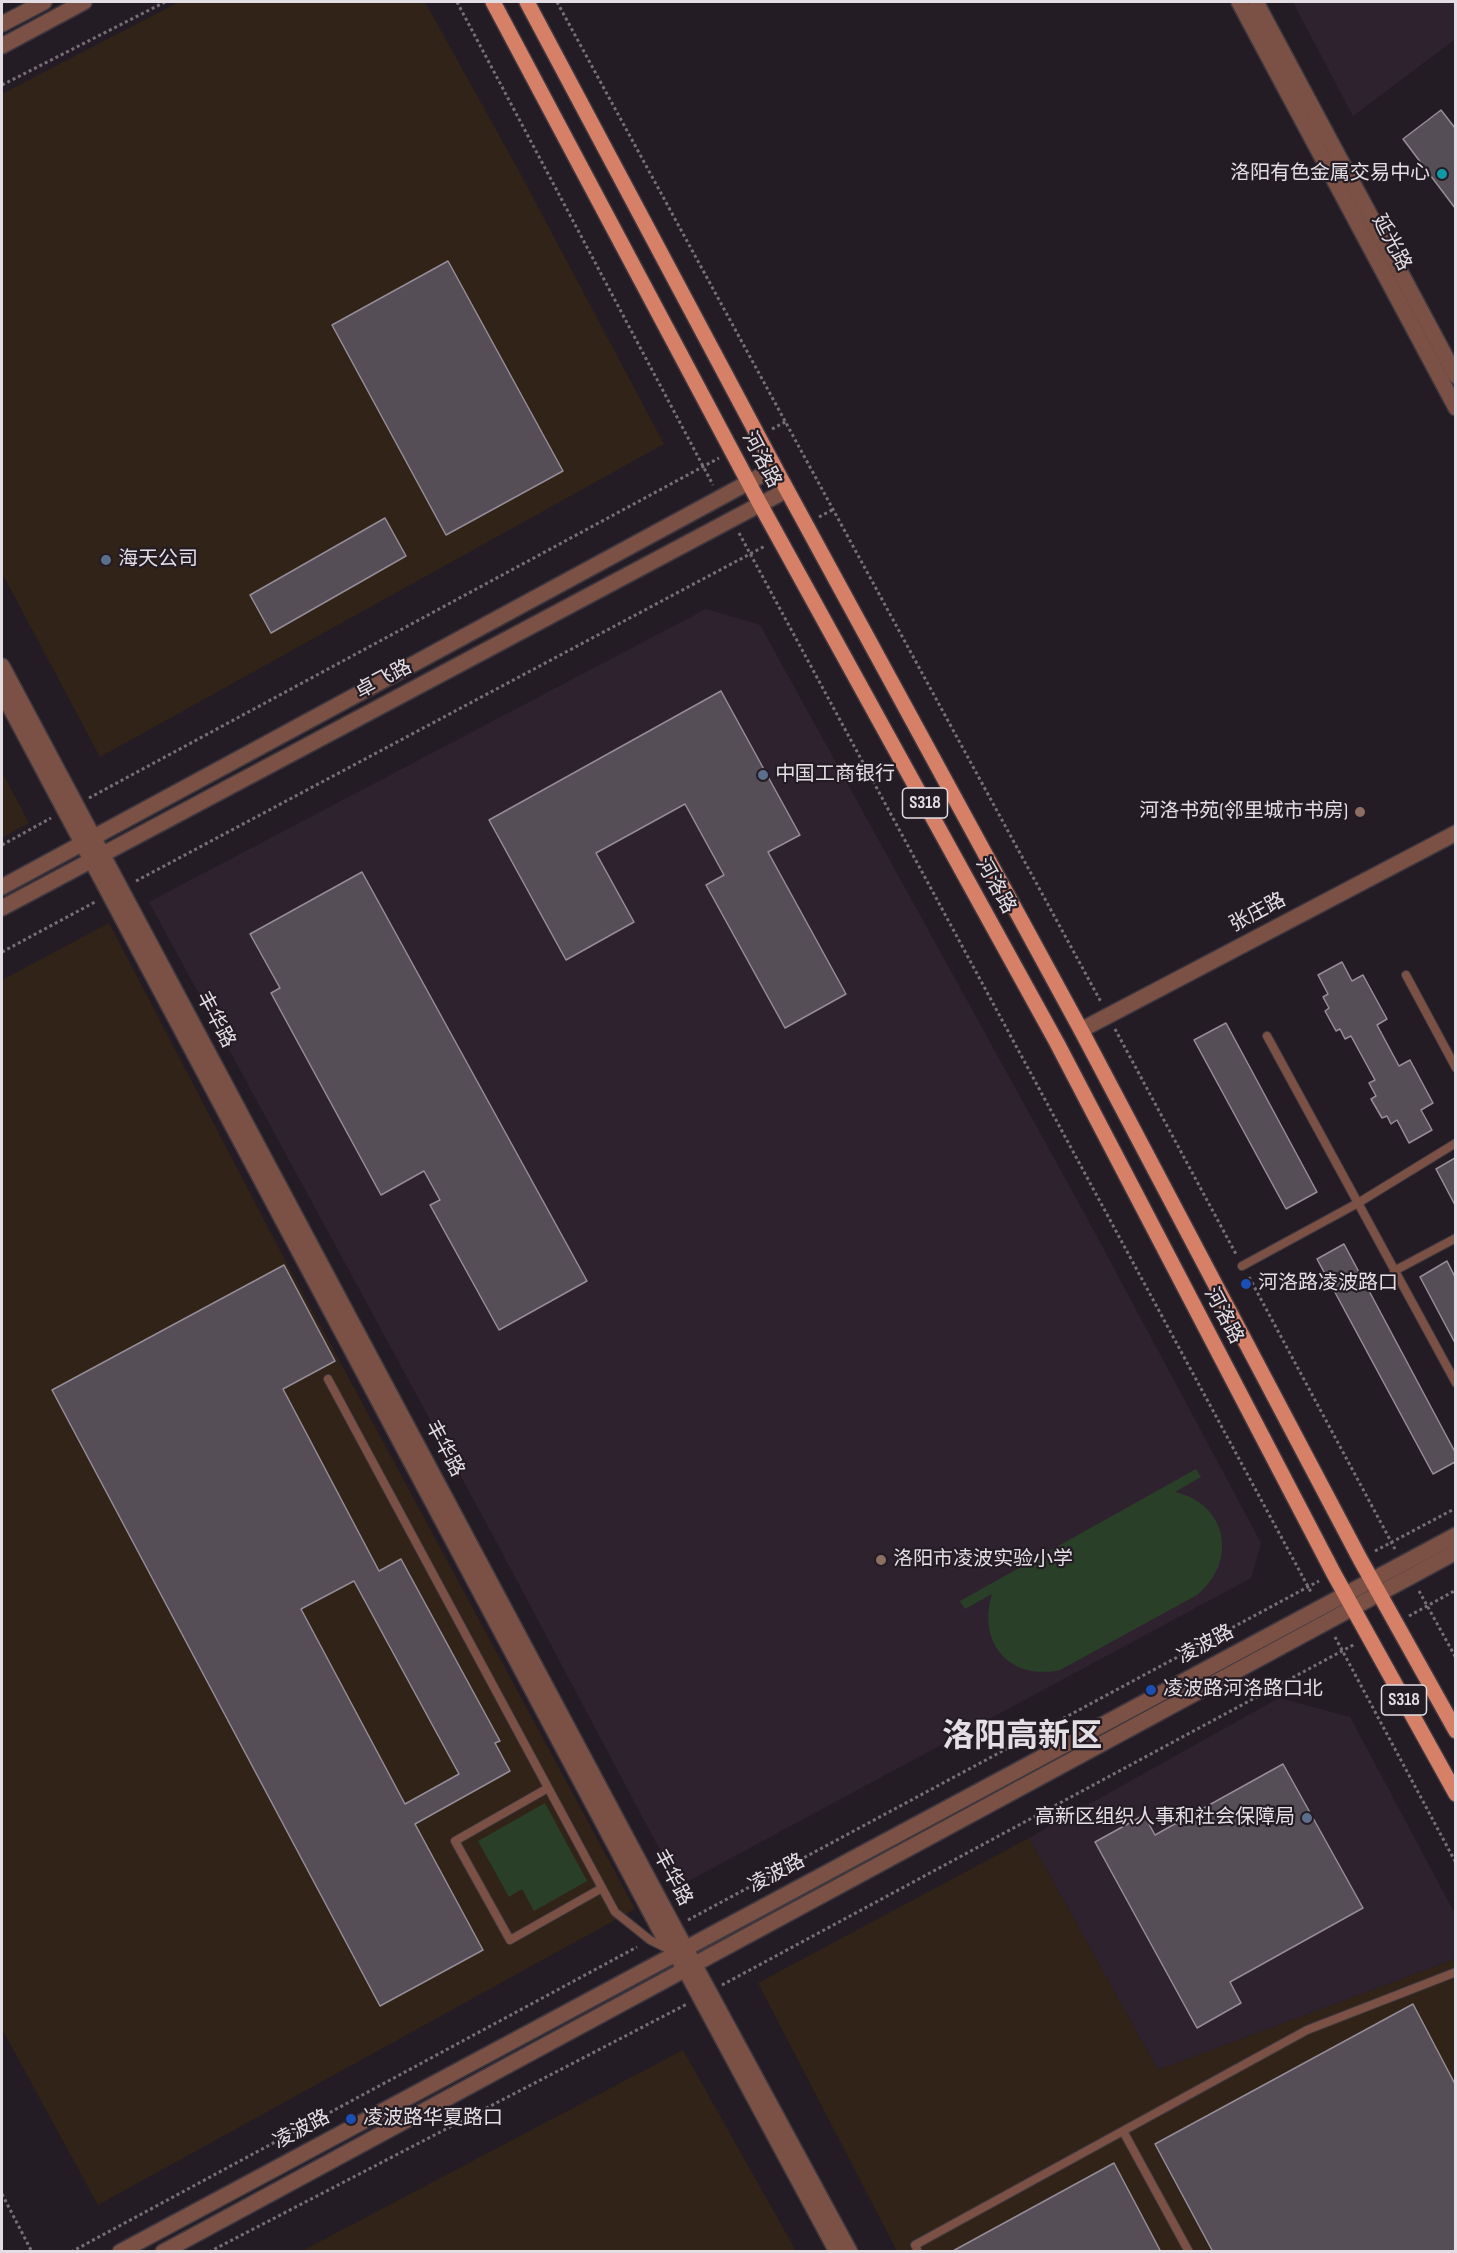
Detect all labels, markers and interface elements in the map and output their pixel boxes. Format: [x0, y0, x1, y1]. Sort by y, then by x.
place label: 洛阳有色金属交易中心 [1230, 162, 1430, 186]
marker: 洛阳有色金属交易中心 [1435, 167, 1449, 181]
street label: 延光路 [1366, 211, 1416, 275]
street label: 河洛路 [736, 428, 786, 492]
place label: 海天公司 [118, 548, 198, 572]
marker: 海天公司 [99, 553, 113, 567]
street label: 卓飞路 [352, 655, 416, 705]
place label: 中国工商银行 [775, 763, 895, 787]
marker: 中国工商银行 [756, 768, 770, 782]
road number: S318 [902, 788, 948, 818]
place label: 河洛书苑(邻里城市书房) [1139, 800, 1348, 824]
marker: 河洛书苑(邻里城市书房) [1353, 805, 1367, 819]
street label: 河洛路 [970, 854, 1020, 918]
street label: 张庄路 [1226, 888, 1290, 938]
street label: 丰华路 [190, 988, 240, 1052]
place label: 河洛路凌波路口 [1258, 1272, 1398, 1296]
marker: 河洛路凌波路口 [1239, 1277, 1253, 1291]
street label: 河洛路 [1198, 1284, 1248, 1348]
street label: 丰华路 [419, 1417, 469, 1481]
place label: 洛阳市凌波实验小学 [893, 1548, 1073, 1572]
marker: 洛阳市凌波实验小学 [874, 1553, 888, 1567]
street label: 凌波路 [1174, 1620, 1238, 1670]
place label: 凌波路河洛路口北 [1163, 1678, 1323, 1702]
marker: 凌波路河洛路口北 [1144, 1683, 1158, 1697]
road number: S318 [1382, 1685, 1426, 1715]
district label: 洛阳高新区 [942, 1719, 1102, 1757]
place label: 高新区组织人事和社会保障局 [1035, 1806, 1295, 1830]
marker: 高新区组织人事和社会保障局 [1300, 1811, 1314, 1825]
street label: 丰华路 [647, 1846, 697, 1910]
street label: 凌波路 [745, 1849, 809, 1899]
street label: 凌波路 [270, 2105, 334, 2155]
place label: 凌波路华夏路口 [363, 2107, 503, 2131]
marker: 凌波路华夏路口 [344, 2112, 358, 2126]

